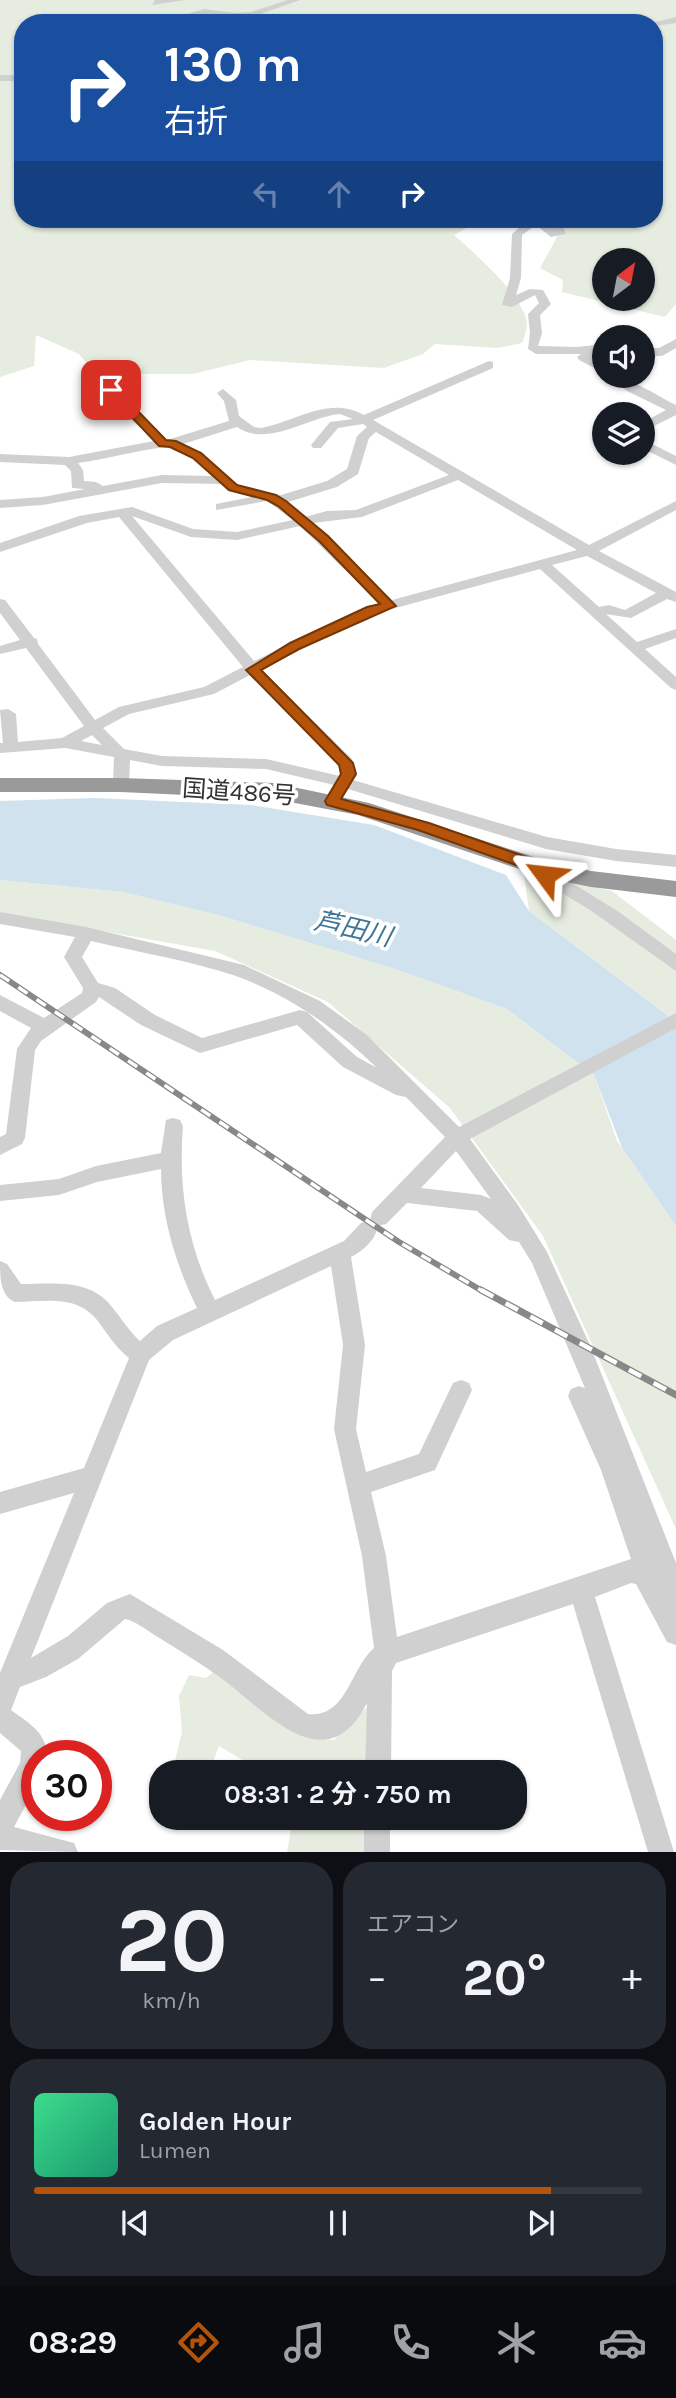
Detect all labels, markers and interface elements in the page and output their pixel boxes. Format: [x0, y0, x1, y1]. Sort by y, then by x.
text: 130 m [164, 36, 302, 93]
icon: right [49, 42, 140, 133]
text: 右折 [164, 103, 228, 140]
icon: left [247, 175, 285, 213]
icon: ahead [320, 175, 358, 213]
icon: right [393, 175, 431, 213]
north arrow [592, 248, 654, 312]
map controls [592, 248, 655, 465]
button: sound [592, 325, 655, 388]
pin [81, 360, 141, 420]
icon: arrive [92, 371, 130, 409]
button: layers [592, 402, 655, 465]
street label: 国道486号 [181, 774, 297, 810]
position arrow [508, 838, 582, 912]
water label: 芦田川 [312, 905, 397, 954]
speed limit sign: 30 [21, 1740, 112, 1831]
text: 08:31 · 2 分 · 750 m [224, 1779, 452, 1810]
text: 20 [115, 1888, 228, 1994]
text: エアコン [367, 1911, 459, 1938]
text: 20° [462, 1947, 547, 2008]
text: − [367, 1955, 387, 2000]
text: + [622, 1955, 642, 2000]
text: km/h [142, 1987, 201, 2014]
text: Golden Hour [139, 2106, 291, 2137]
text: Lumen [139, 2137, 211, 2164]
icon: previous [116, 2204, 154, 2242]
icon: pause [319, 2204, 357, 2242]
icon: next [522, 2204, 560, 2242]
icon: directions [174, 2318, 223, 2367]
icon: music [280, 2318, 329, 2367]
icon: phone [386, 2318, 435, 2367]
icon: climate [492, 2318, 541, 2367]
icon: car [598, 2318, 647, 2367]
text: 08:29 [29, 2324, 117, 2361]

